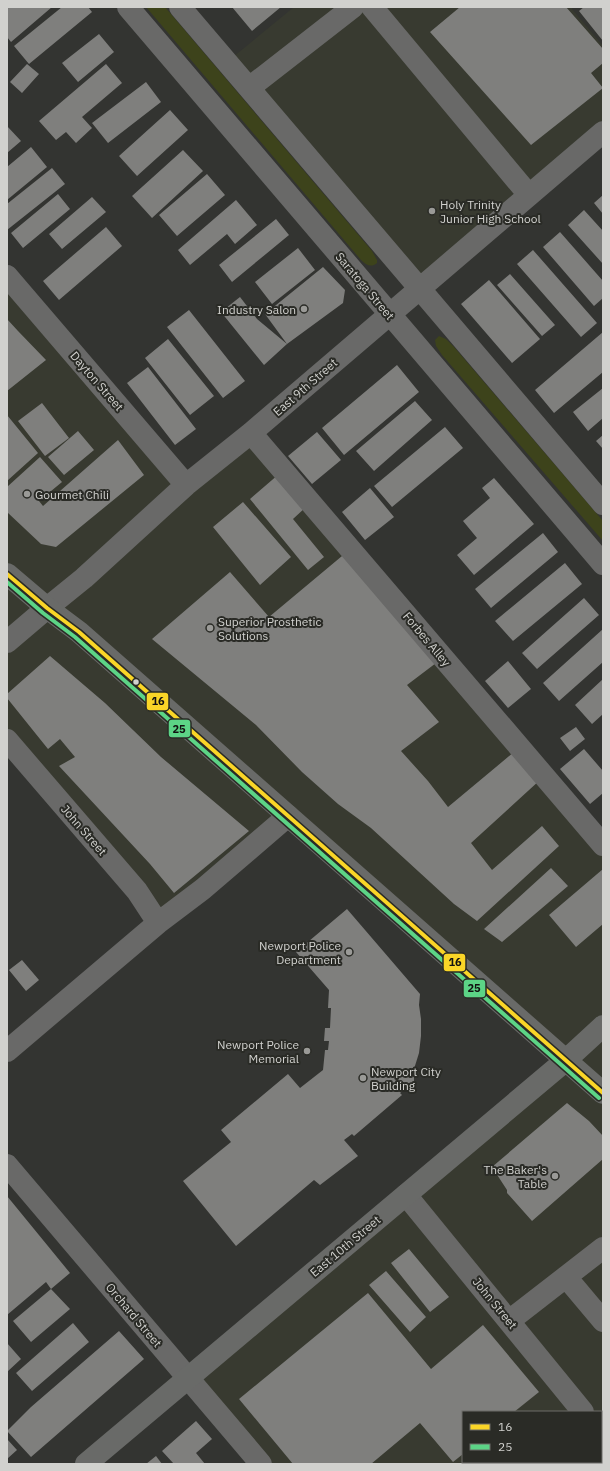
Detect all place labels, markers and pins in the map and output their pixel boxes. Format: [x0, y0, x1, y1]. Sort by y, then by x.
place label: Holy Trinity Junior High School [440, 197, 541, 226]
marker: Holy Trinity Junior High School [427, 206, 437, 216]
place label: Industry Salon [217, 302, 296, 317]
marker: Industry Salon [299, 304, 309, 314]
place label: Gourmet Chili [35, 487, 109, 502]
marker: Gourmet Chili [22, 489, 32, 499]
place label: Superior Prosthetic Solutions [218, 614, 322, 643]
marker: Superior Prosthetic Solutions [205, 623, 215, 633]
unlabelled marker [131, 677, 141, 687]
place label: Newport Police Department [259, 938, 341, 967]
marker: Newport Police Department [344, 947, 354, 957]
place label: Newport Police Memorial [217, 1037, 299, 1066]
marker: Newport Police Memorial [302, 1046, 312, 1056]
place label: Newport City Building [371, 1064, 441, 1093]
marker: Newport City Building [358, 1073, 368, 1083]
place label: The Baker's Table [483, 1162, 547, 1191]
marker: The Baker's Table [550, 1171, 560, 1181]

